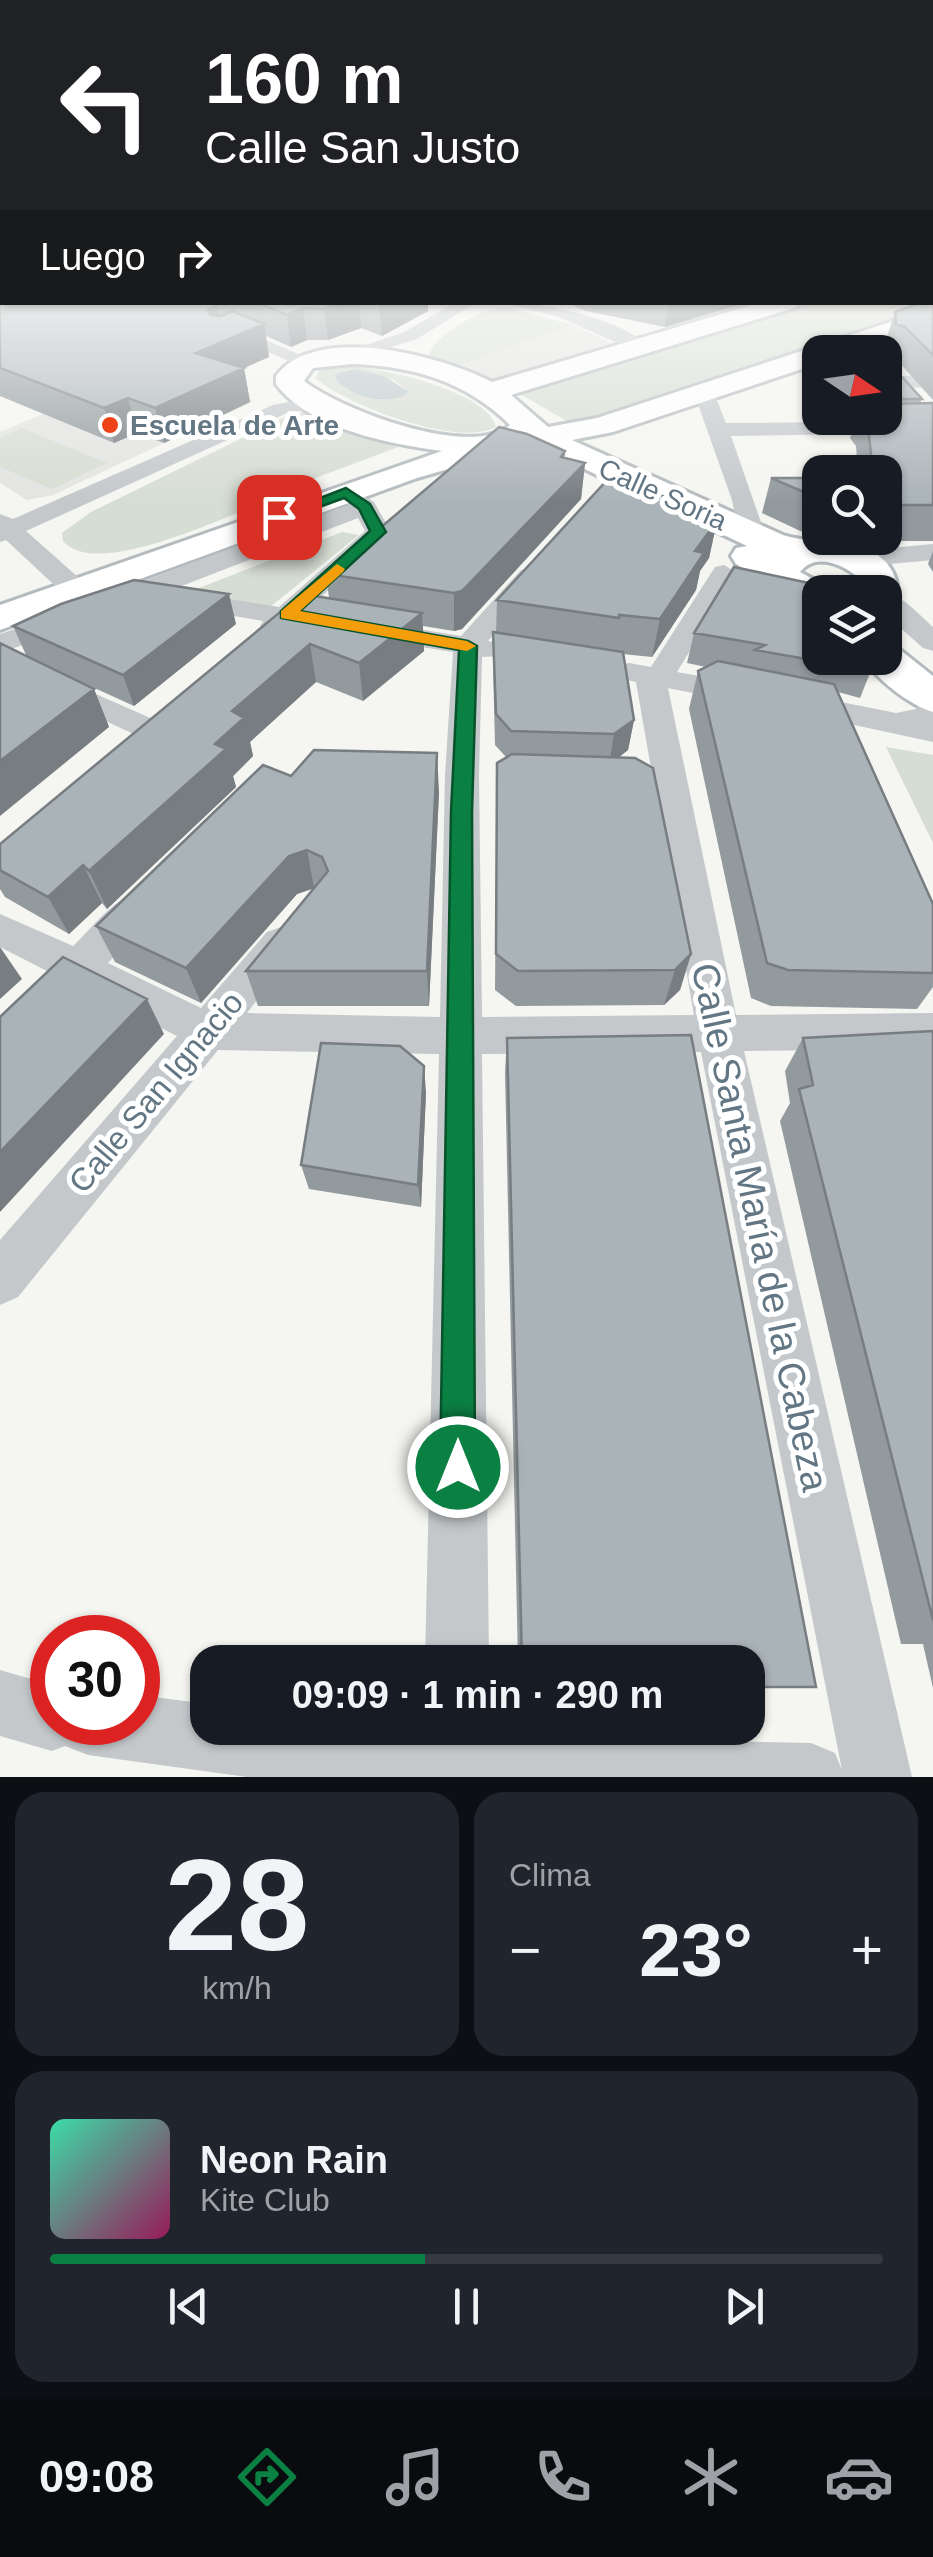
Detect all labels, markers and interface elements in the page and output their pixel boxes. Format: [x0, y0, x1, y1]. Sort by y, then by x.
icon: left [40, 40, 170, 170]
text: 160 m [205, 40, 403, 118]
text: Calle San Justo [205, 122, 520, 173]
icon: right [166, 230, 221, 285]
text: Luego [40, 236, 146, 278]
north arrow [802, 335, 902, 435]
map controls [802, 335, 902, 675]
place label: Escuela de Arte [130, 410, 339, 441]
marker: Escuela de Arte [99, 414, 121, 436]
street label: Calle Soria [594, 452, 732, 537]
button: search [802, 455, 902, 555]
pin [237, 475, 322, 560]
icon: arrive [252, 490, 307, 545]
button: layers [802, 575, 902, 675]
street label: Calle Santa María de la Cabeza [683, 959, 837, 1496]
street label: Calle San Ignacio [62, 984, 250, 1200]
position arrow [406, 1415, 510, 1519]
speed limit sign: 30 [30, 1615, 160, 1745]
text: 09:09 · 1 min · 290 m [292, 1674, 663, 1716]
text: 28 [165, 1832, 309, 1978]
text: Clima [509, 1857, 591, 1893]
text: 23° [639, 1908, 753, 1992]
text: − [509, 1919, 541, 1981]
text: + [851, 1919, 883, 1981]
text: km/h [202, 1970, 272, 2006]
text: Neon Rain [200, 2139, 388, 2181]
text: Kite Club [200, 2182, 330, 2218]
icon: previous [161, 2279, 216, 2334]
icon: pause [439, 2279, 494, 2334]
icon: next [717, 2279, 772, 2334]
icon: directions [232, 2442, 302, 2512]
icon: music [380, 2442, 450, 2512]
icon: phone [528, 2442, 598, 2512]
icon: climate [676, 2442, 746, 2512]
icon: car [824, 2442, 894, 2512]
text: 09:08 [39, 2451, 154, 2502]

